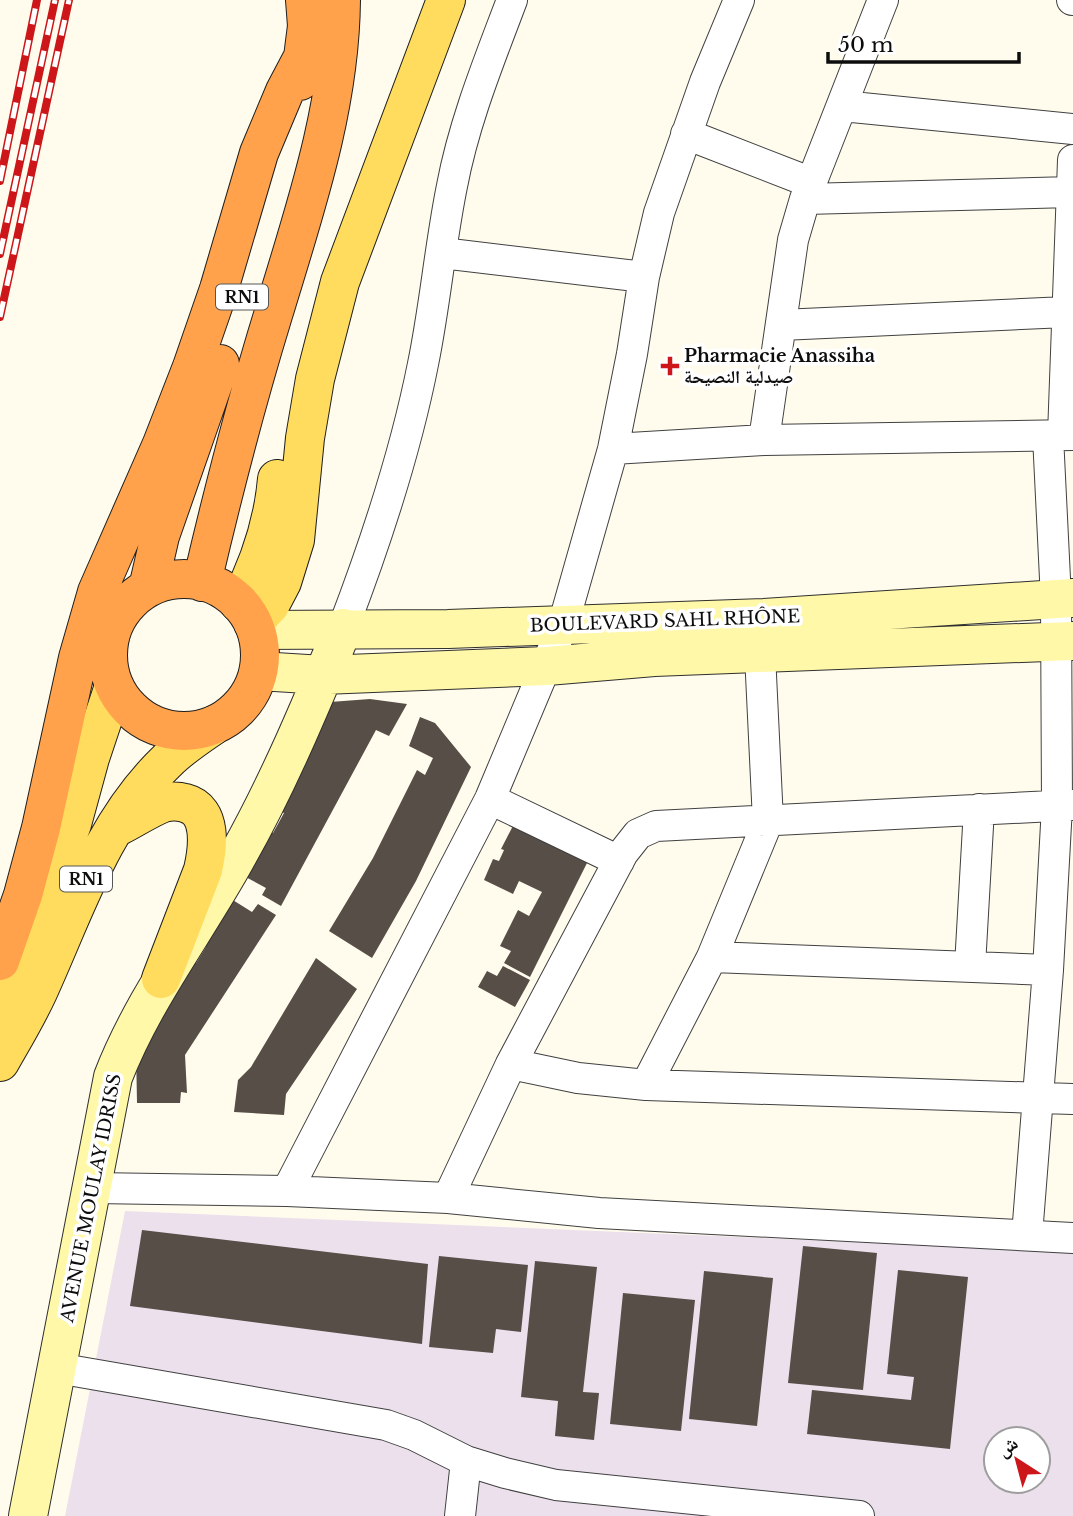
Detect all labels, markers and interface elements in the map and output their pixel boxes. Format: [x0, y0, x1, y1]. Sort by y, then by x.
scale bar [828, 21, 1019, 65]
text: 50 m [838, 32, 894, 58]
road number: RN1 [216, 284, 268, 310]
place label: Pharmacie Anassiha صيدلية النصيحة [684, 345, 876, 388]
marker: Pharmacie Anassiha صيدلية النصيحة [662, 358, 678, 374]
street label: BOULEVARD SAHL RHÔNE [529, 604, 801, 637]
road number: RN1 [60, 866, 112, 892]
street label: AVENUE MOULAY IDRISS [56, 1072, 126, 1325]
north arrow [982, 1425, 1052, 1495]
text: ش [992, 1431, 1022, 1462]

